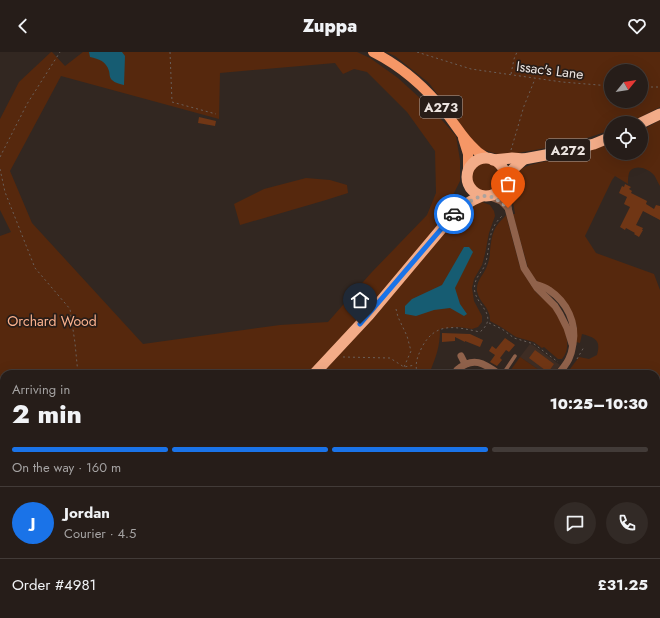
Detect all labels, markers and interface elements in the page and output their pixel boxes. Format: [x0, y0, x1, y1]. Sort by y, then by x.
text: Zuppa [303, 13, 357, 39]
icon: back [12, 15, 34, 37]
icon: heart [626, 15, 648, 37]
street label: Issac's Lane [515, 56, 585, 84]
north arrow [604, 64, 648, 108]
map controls [604, 64, 648, 160]
road number: A273 [420, 96, 462, 118]
button: locate [604, 116, 648, 160]
road number: A272 [546, 139, 590, 161]
pin [491, 167, 525, 208]
icon: bag [497, 173, 519, 195]
courier [434, 194, 474, 234]
icon: car [443, 203, 465, 225]
pin [343, 283, 377, 324]
icon: home [349, 289, 371, 311]
park label: Orchard Wood [7, 311, 97, 331]
text: Arriving in [12, 380, 70, 399]
text: 10:25–10:30 [550, 393, 648, 415]
text: 2 min [12, 395, 82, 433]
text: On the way · 160 m [12, 458, 121, 477]
text: Jordan [64, 502, 110, 524]
button: chat [554, 502, 596, 544]
button: phone [606, 502, 648, 544]
text: J [31, 512, 35, 534]
text: Courier · 4.5 [64, 524, 136, 543]
text: Order #4981 [12, 574, 96, 596]
text: £31.25 [598, 574, 648, 596]

